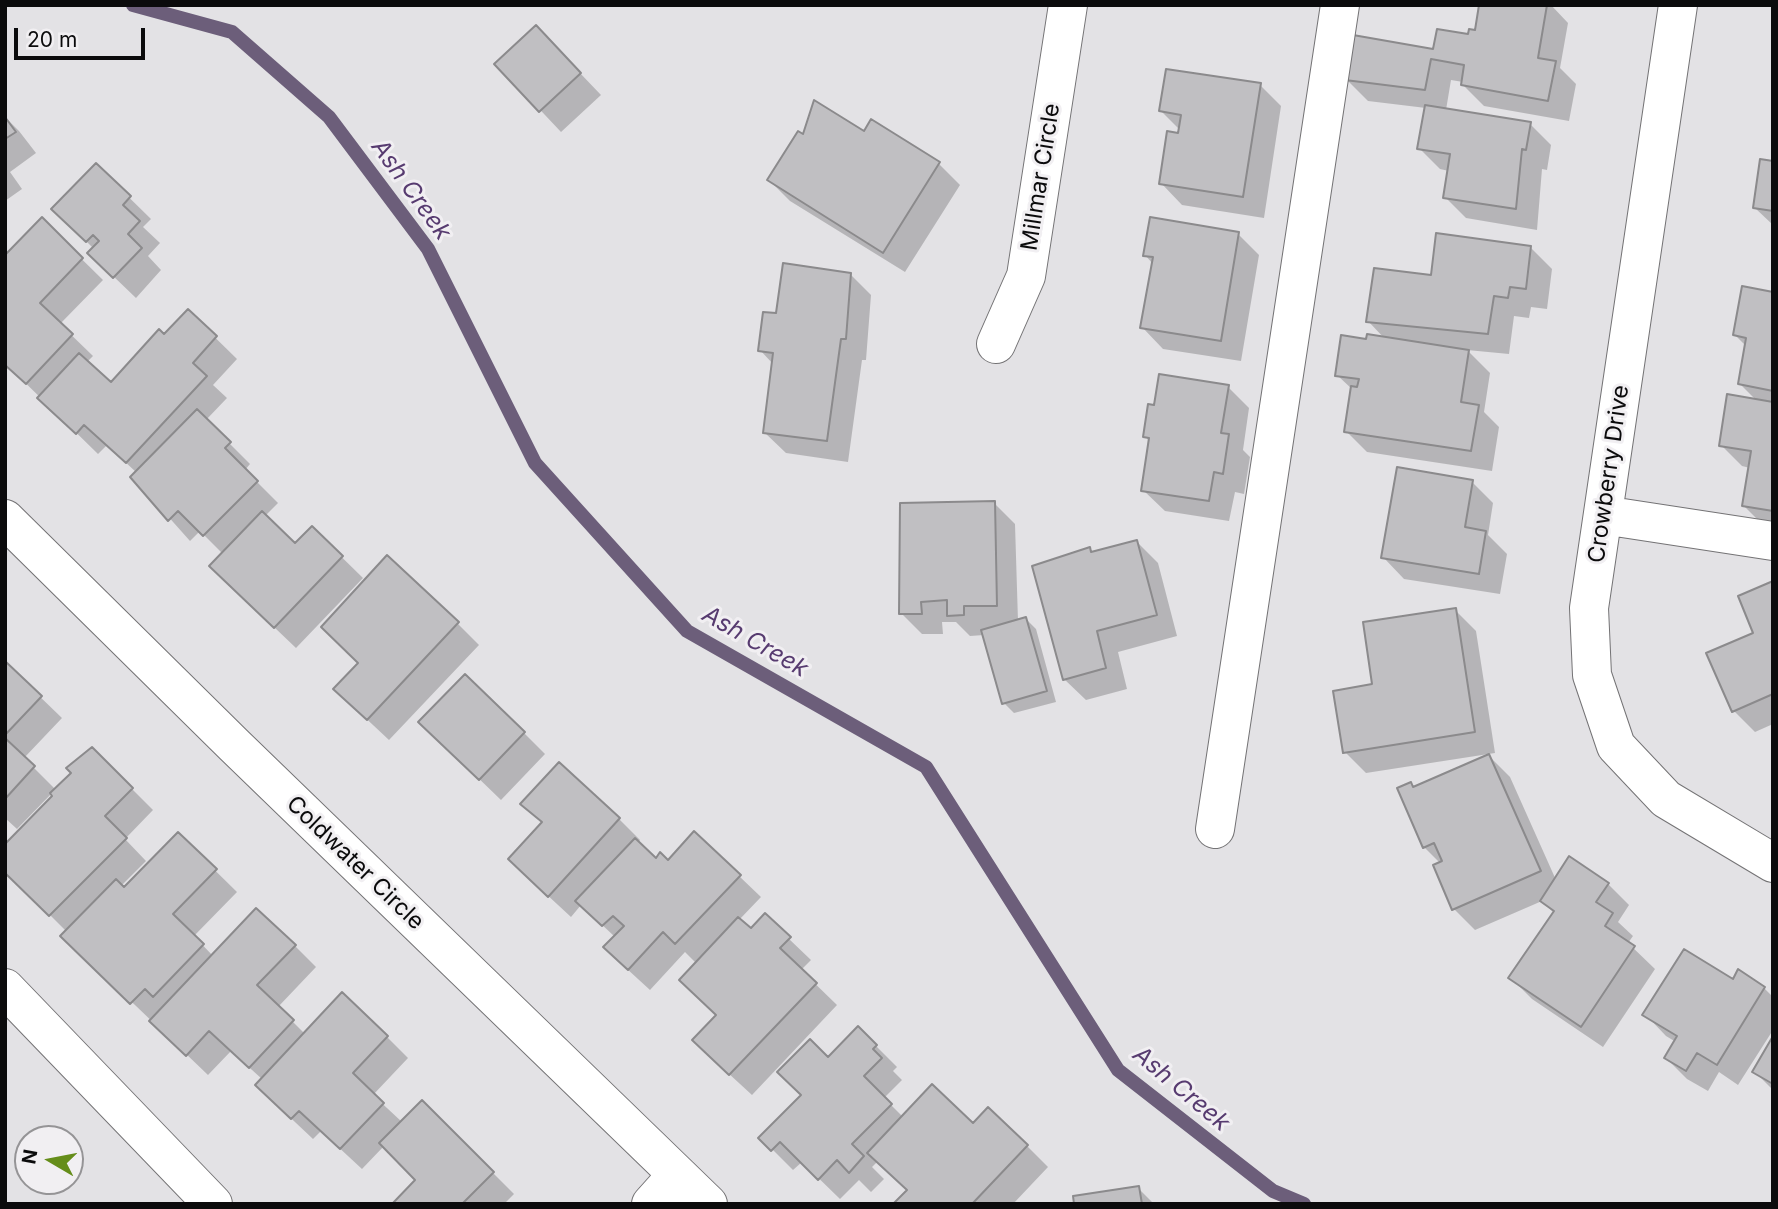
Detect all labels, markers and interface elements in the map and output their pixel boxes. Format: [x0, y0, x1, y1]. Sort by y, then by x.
scale bar [18, 14, 149, 58]
text: 20 m [27, 27, 77, 52]
street label: Millmar Circle [1016, 102, 1066, 252]
water label: Ash Creek [365, 134, 457, 246]
street label: Crowberry Drive [1583, 383, 1635, 565]
water label: Ash Creek [697, 600, 813, 684]
street label: Coldwater Circle [280, 790, 430, 936]
water label: Ash Creek [1127, 1040, 1235, 1138]
north arrow [14, 1125, 84, 1195]
text: N [17, 1147, 42, 1166]

